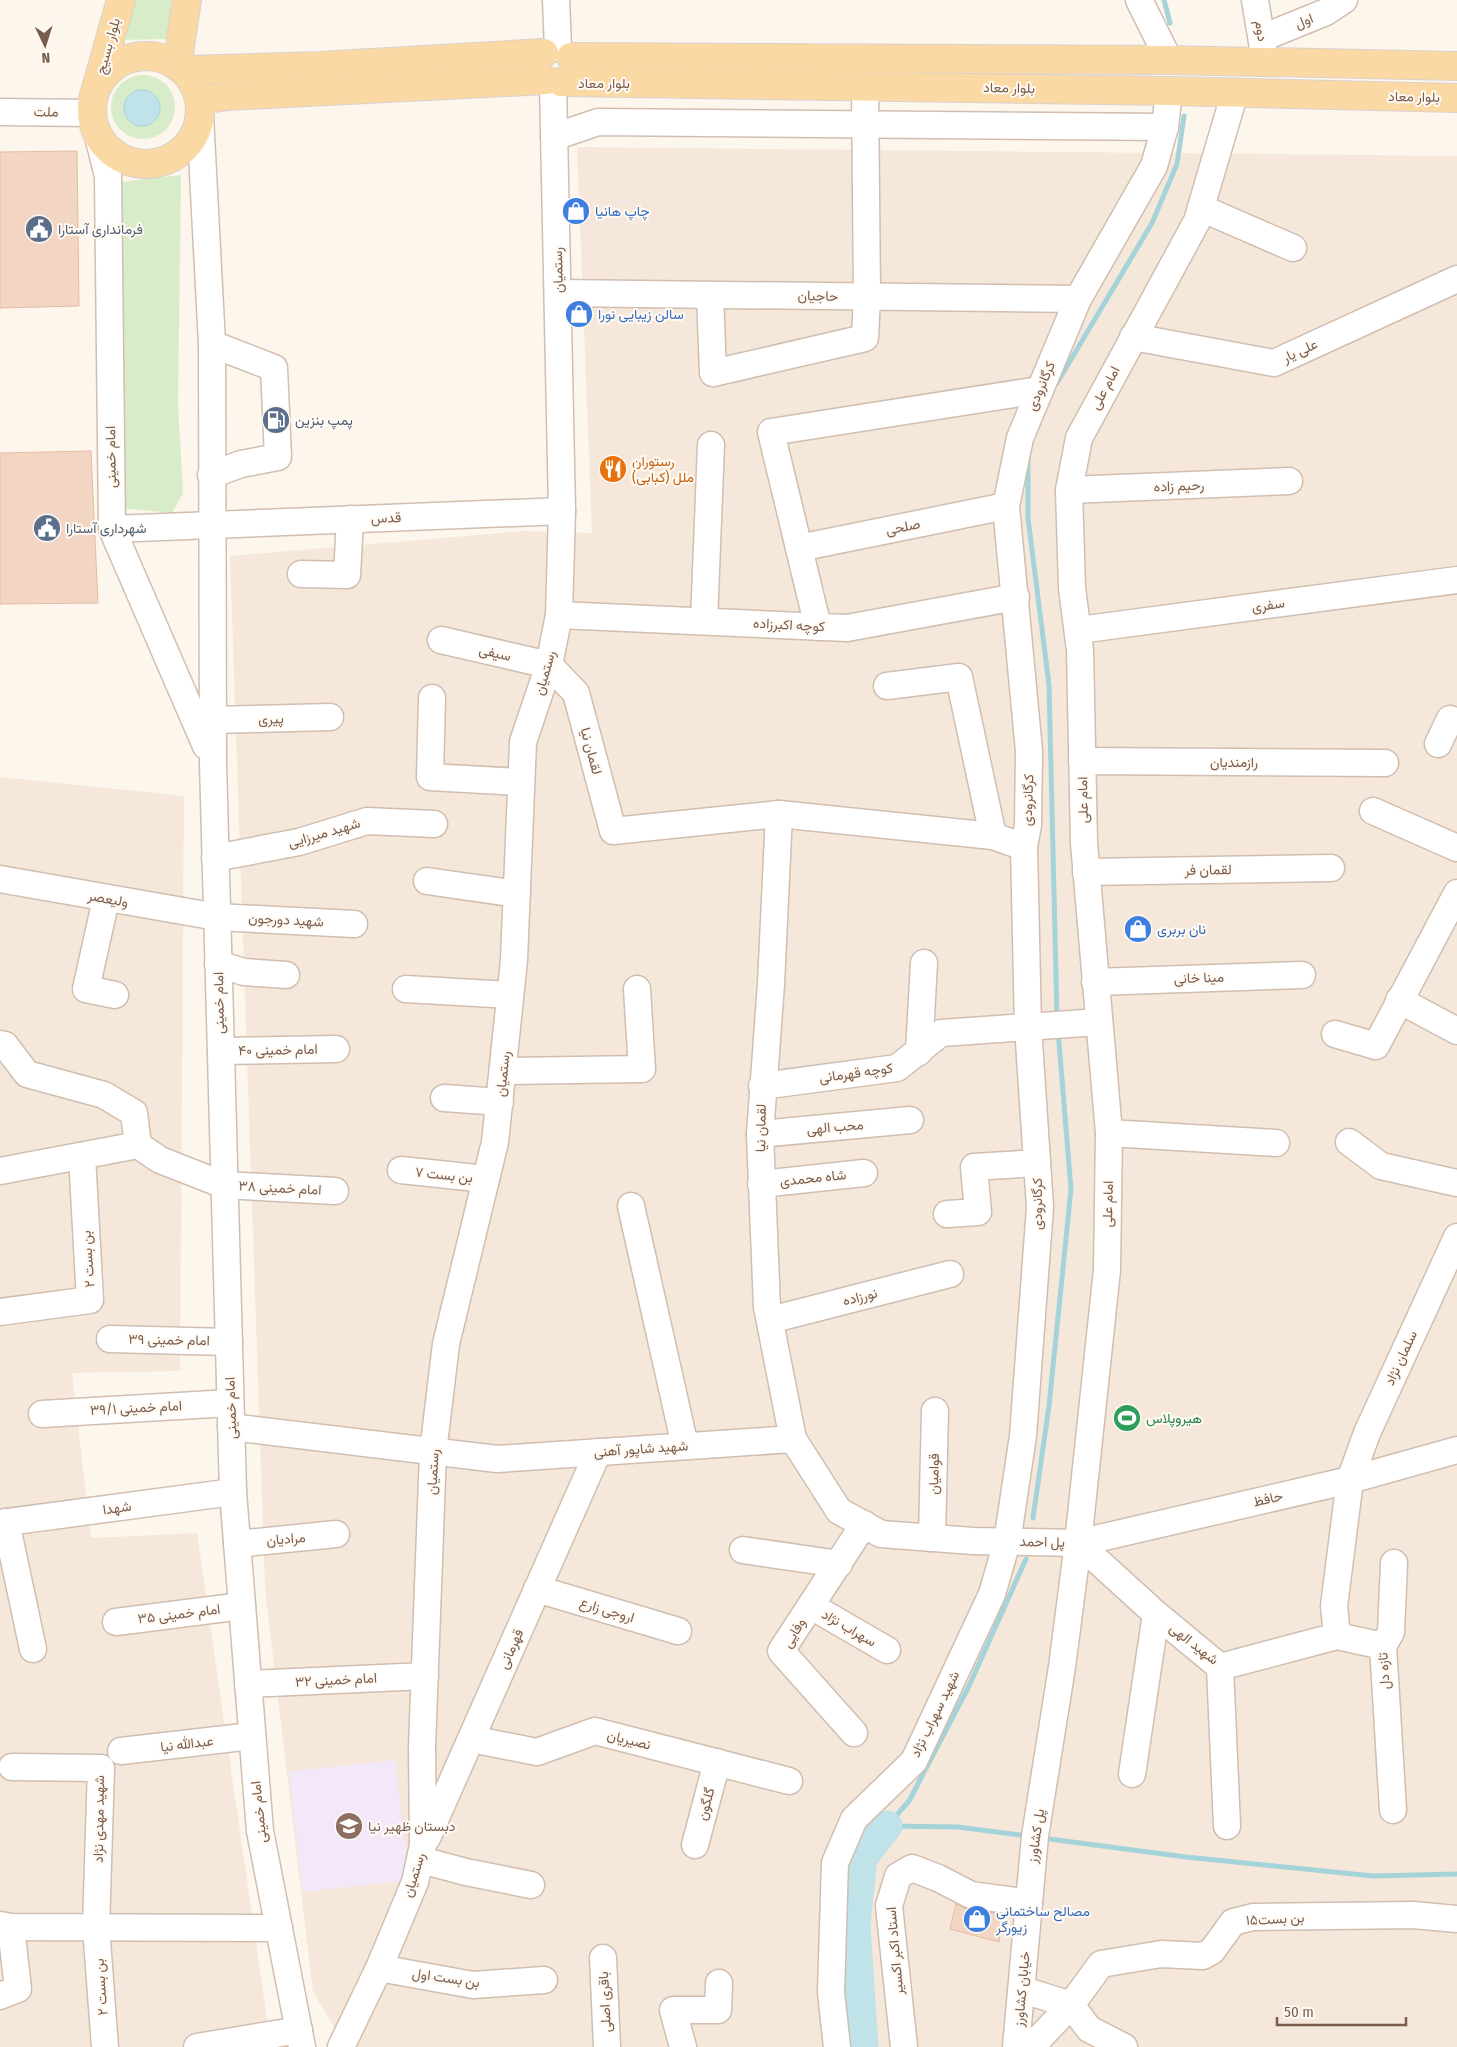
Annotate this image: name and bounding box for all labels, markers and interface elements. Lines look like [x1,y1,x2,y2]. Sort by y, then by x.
street label: اول [1292,10,1316,33]
street label: بلوار بسیج [92,16,126,77]
street label: دوم [1251,19,1271,43]
north arrow [20,20,70,70]
text: N [41,49,51,66]
street label: بلوار معاد [578,75,630,92]
street label: بلوار معاد [983,79,1035,97]
street label: بلوار معاد [1388,88,1440,106]
street label: ملت [33,103,59,121]
shop icon: چاپ هانیا [561,196,591,226]
place label: چاپ هانیا [595,203,650,221]
public building icon: فرمانداری آستارا [24,214,54,244]
place label: فرمانداری آستارا [58,221,143,238]
street label: رستمیان [549,247,567,293]
street label: حاجیان [798,287,838,305]
shop icon: سالن زیبایی نورا [564,299,594,329]
place label: سالن زیبایی نورا [598,306,684,323]
street label: علی یار [1279,335,1320,367]
street label: کرگانرودی [1023,359,1059,413]
street label: امام علی [1087,363,1123,413]
fuel station icon: پمپ بنزین [261,405,291,435]
place label: پمپ بنزین [295,412,353,430]
street label: امام خمینی [102,426,120,488]
place label: رستوران ملل (کبابی) [632,453,694,486]
restaurant icon: رستوران ملل (کبابی) [598,454,628,484]
street label: رحیم زاده [1153,477,1205,495]
street label: قدس [371,509,401,527]
public building icon: شهرداری آستارا [32,513,62,543]
street label: صلحی [884,515,922,539]
place label: شهرداری آستارا [66,520,147,537]
street label: سفری [1250,594,1286,616]
street label: کوچه اکبرزاده [752,615,825,636]
street label: سیفی [477,641,513,665]
street label: رستمیان [530,648,560,697]
street label: پیری [258,710,284,729]
street label: لقمان نیا [577,726,605,776]
street label: رازمندیان [1210,754,1258,771]
street label: کرگانرودی [1019,774,1037,826]
street label: امام علی [1074,776,1092,824]
street label: شهید میرزایی [286,815,362,851]
street label: لقمان فر [1183,861,1232,879]
street label: ولیعصر [85,887,130,911]
street label: شهید دورجون [248,910,324,930]
shop icon: نان بربری [1123,914,1153,944]
place label: نان بربری [1157,921,1206,938]
street label: مینا خانی [1174,969,1224,987]
street label: امام خمینی [210,972,228,1034]
street label: امام خمینی ۴۰ [238,1041,318,1059]
street label: رستمیان [492,1050,514,1098]
street label: کوچه قهرمانی [818,1059,894,1088]
street label: لقمان نیا [752,1104,770,1152]
street label: محب الهی [806,1116,864,1138]
street label: بن بست ۷ [414,1164,474,1186]
street label: شاه محمدی [779,1166,847,1190]
street label: امام خمینی ۳۸ [238,1177,322,1199]
street label: کرگانرودی [1029,1178,1046,1230]
street label: امام علی [1099,1180,1117,1228]
street label: بن بست ۲ [78,1230,98,1288]
street label: نورزاده [841,1285,879,1309]
street label: سلمان نژاد [1381,1328,1421,1388]
street label: امام خمینی ۳۹ [128,1331,210,1349]
street label: امام خمینی [221,1377,241,1439]
street label: امام خمینی ۳۹/۱ [90,1397,182,1419]
sports icon: هیروپلاس [1112,1403,1142,1433]
place label: هیروپلاس [1146,1410,1202,1428]
street label: شهید شاپور آهنی [593,1437,689,1462]
street label: رستمیان [423,1448,443,1495]
street label: قوامیان [925,1453,943,1495]
street label: حافظ [1251,1487,1285,1511]
street label: شهدا [102,1498,132,1518]
street label: مرادیان [266,1529,306,1549]
street label: پل احمد [1019,1533,1065,1552]
street label: اروجی زارع [577,1594,636,1628]
street label: امام خمینی ۳۵ [137,1601,221,1627]
street label: سهراب نژاد [819,1606,879,1650]
street label: وفایی [779,1615,809,1651]
street label: شهید الهی [1166,1620,1222,1668]
street label: قهرمانی [495,1626,527,1672]
street label: تازه دل [1374,1651,1395,1690]
street label: شهید سهراب نژاد [907,1668,963,1760]
street label: امام خمینی ۳۲ [295,1669,377,1691]
street label: نصیریان [605,1726,653,1754]
street label: عبدالله نیا [160,1732,214,1756]
street label: شهید مهدی نژاد [90,1775,108,1863]
street label: امام خمینی [247,1780,271,1844]
street label: گلگون [693,1786,719,1822]
street label: پل کشاورز [1024,1808,1049,1865]
school or university icon: دبستان ظهیر نیا [334,1811,364,1841]
place label: دبستان ظهیر نیا [368,1818,456,1835]
street label: رستمیان [399,1850,429,1899]
place label: مصالح ساختمانی زیورگر [995,1903,1090,1936]
shop icon: مصالح ساختمانی زیورگر [962,1904,992,1934]
street label: استاد اکبر اکسیر [883,1906,907,1997]
street label: بن بست۱۵ [1245,1909,1305,1929]
street label: خیابان کشاورز [1010,1950,1034,2029]
street label: بن بست ۲ [91,1958,111,2016]
street label: بن بست اول [411,1965,481,1992]
street label: باقری اصلی [595,1971,615,2033]
scale bar [1277,1994,1406,2026]
text: 50 m [1284,2003,1314,2021]

